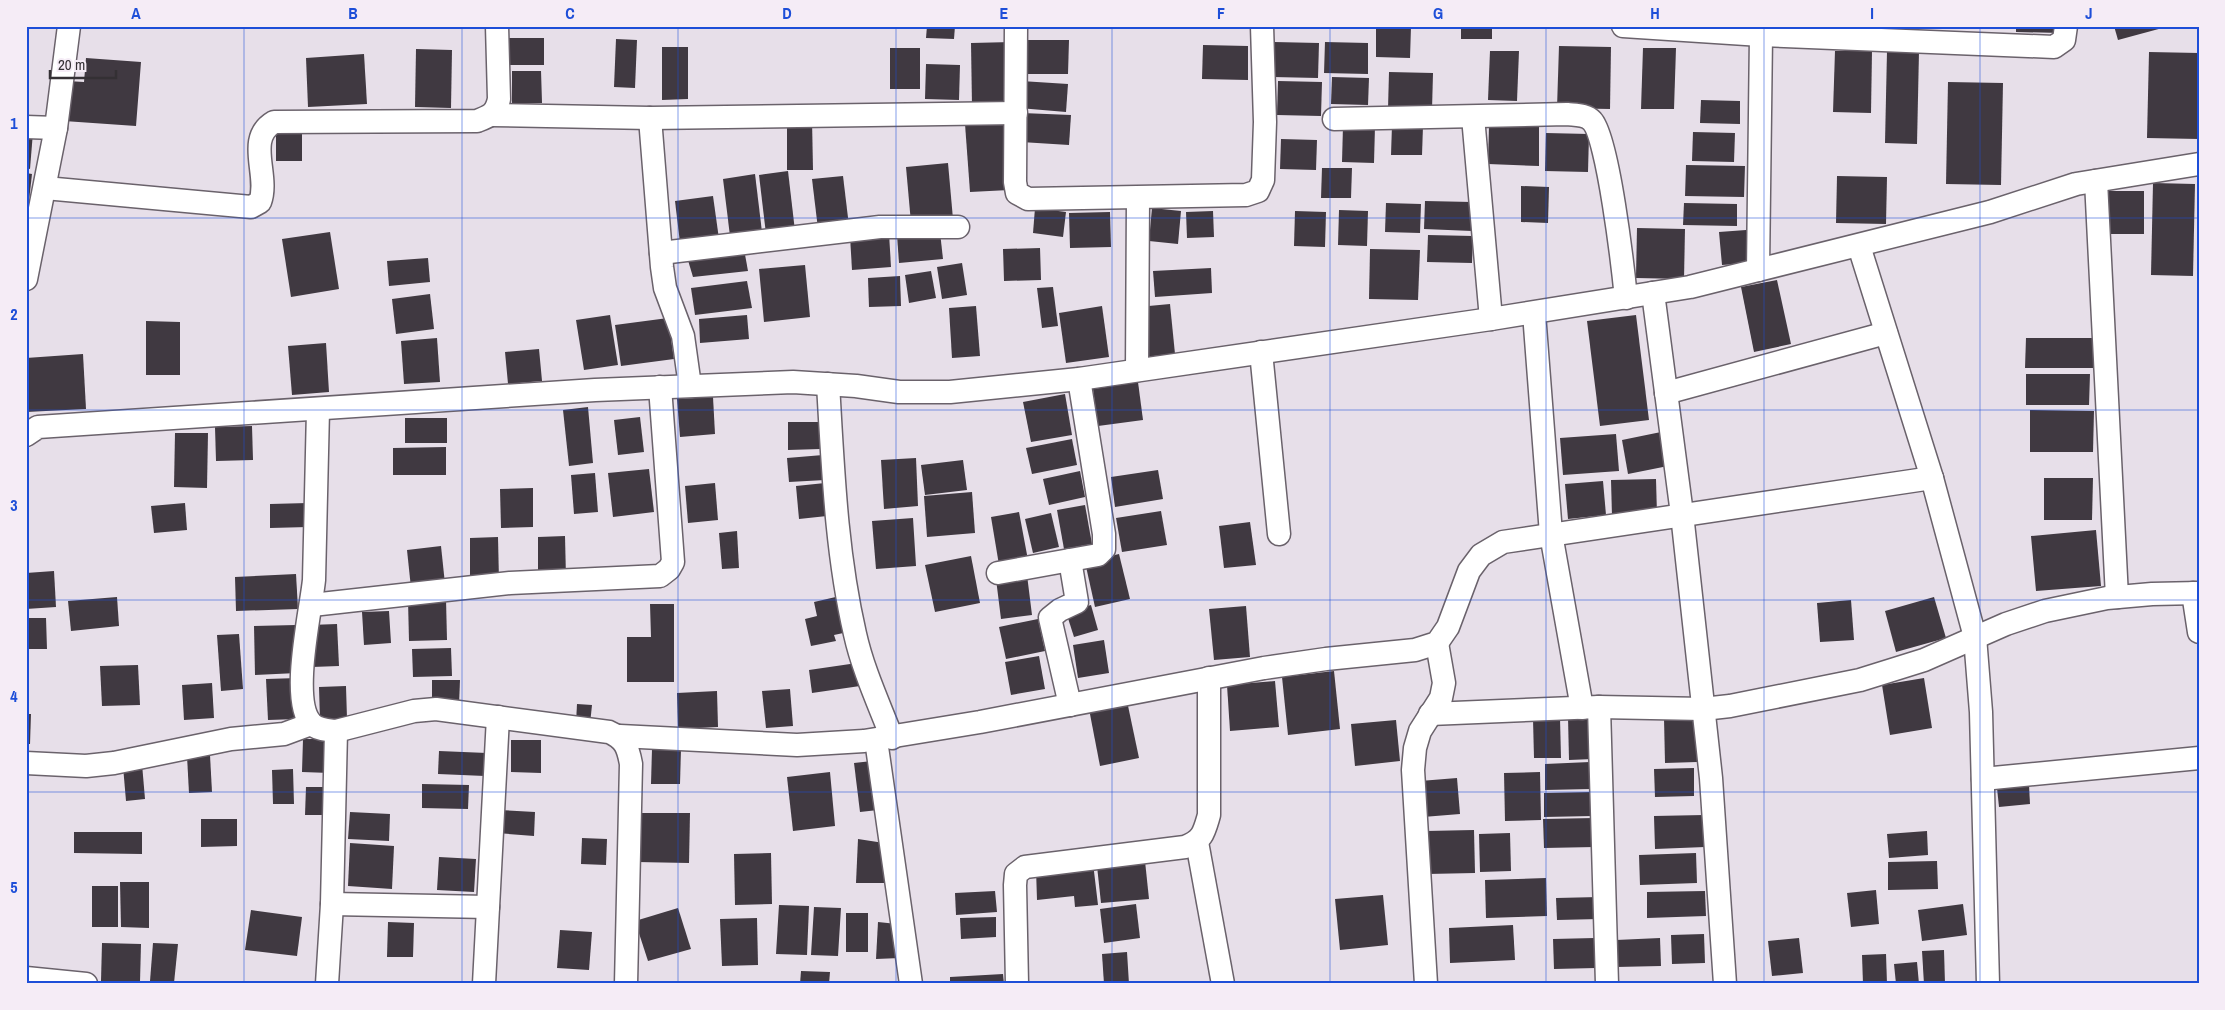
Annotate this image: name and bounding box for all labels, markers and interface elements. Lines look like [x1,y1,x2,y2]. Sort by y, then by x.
text: A [131,2,141,24]
text: B [348,2,358,24]
text: C [565,2,575,24]
text: D [782,2,792,24]
text: E [1000,2,1009,24]
text: F [1217,2,1225,24]
text: G [1433,2,1443,24]
text: H [1650,2,1660,24]
text: I [1870,2,1874,24]
text: J [2085,2,2093,24]
scale bar [50,48,116,80]
text: 20 m [58,54,85,75]
text: 1 [10,112,18,134]
text: 2 [10,303,18,325]
text: 3 [10,494,18,516]
text: 4 [10,685,18,707]
text: 5 [10,876,18,898]

